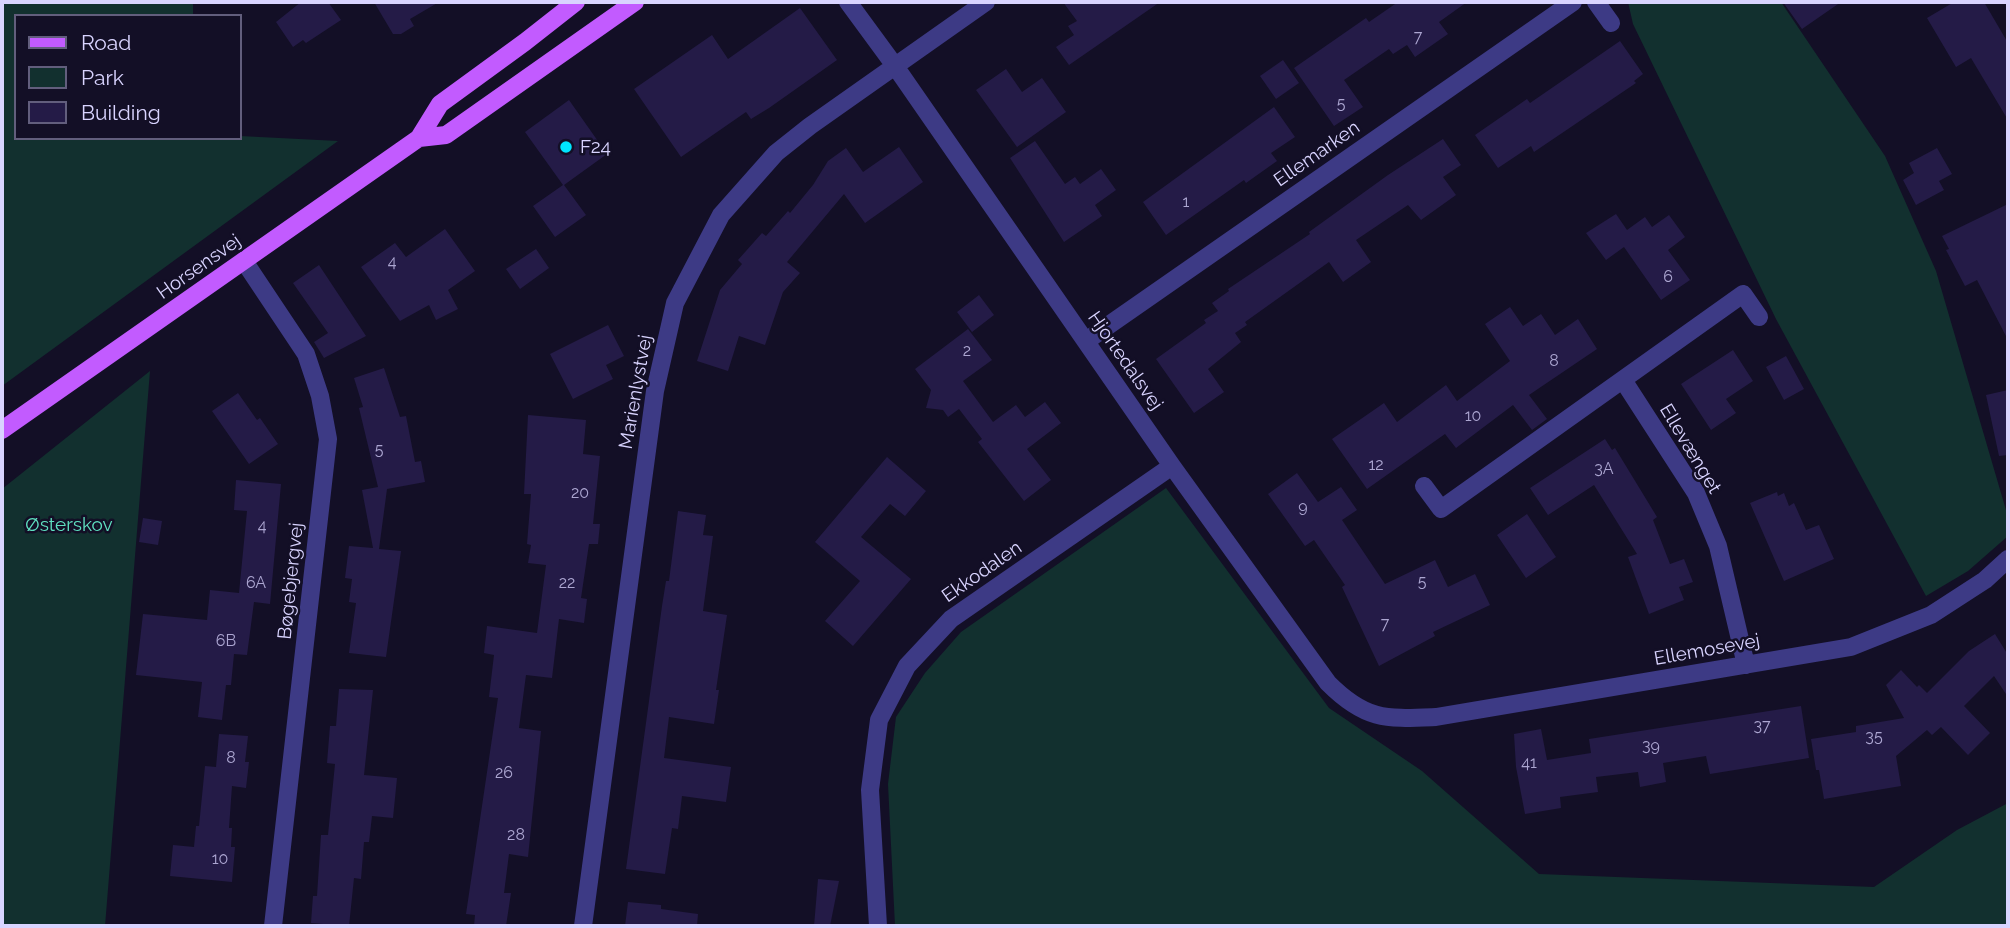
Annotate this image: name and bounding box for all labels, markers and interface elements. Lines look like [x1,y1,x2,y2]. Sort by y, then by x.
legend [14,14,242,140]
house number: 7 [1414,27,1422,47]
text: Road [81,30,131,55]
text: Park [81,65,124,90]
house number: 5 [1337,94,1345,114]
text: Building [81,100,161,125]
street label: Ellemarken [1270,116,1364,192]
place label: F24 [580,136,611,158]
marker: F24 [558,139,574,155]
house number: 1 [1183,192,1189,212]
street label: Horsensvej [153,230,245,304]
house number: 4 [388,252,396,272]
house number: 6 [1663,267,1673,287]
street label: Hjortedalsvej [1083,307,1167,415]
street label: Marienlystvej [615,333,657,451]
house number: 2 [963,341,971,361]
house number: 8 [1549,351,1559,371]
street label: Ellevænget [1654,400,1726,498]
house number: 10 [1465,406,1481,426]
house number: 5 [375,440,383,460]
house number: 12 [1368,455,1384,475]
house number: 3A [1594,459,1614,479]
house number: 20 [571,483,589,503]
house number: 9 [1298,497,1308,517]
park label: Østerskov [25,514,113,536]
house number: 4 [258,516,266,536]
street label: Bøgebjergvej [274,521,308,641]
street label: Ekkodalen [938,536,1026,608]
house number: 5 [1418,572,1426,592]
house number: 6A [246,573,266,593]
house number: 22 [559,573,575,593]
house number: 7 [1381,614,1389,634]
street label: Ellemosevej [1652,629,1762,671]
house number: 6B [216,631,236,651]
house number: 37 [1753,716,1771,736]
house number: 35 [1865,727,1883,747]
house number: 39 [1642,736,1660,756]
house number: 8 [226,748,236,768]
house number: 41 [1521,753,1537,773]
house number: 26 [495,763,513,783]
house number: 28 [507,825,525,845]
house number: 10 [212,849,228,869]

